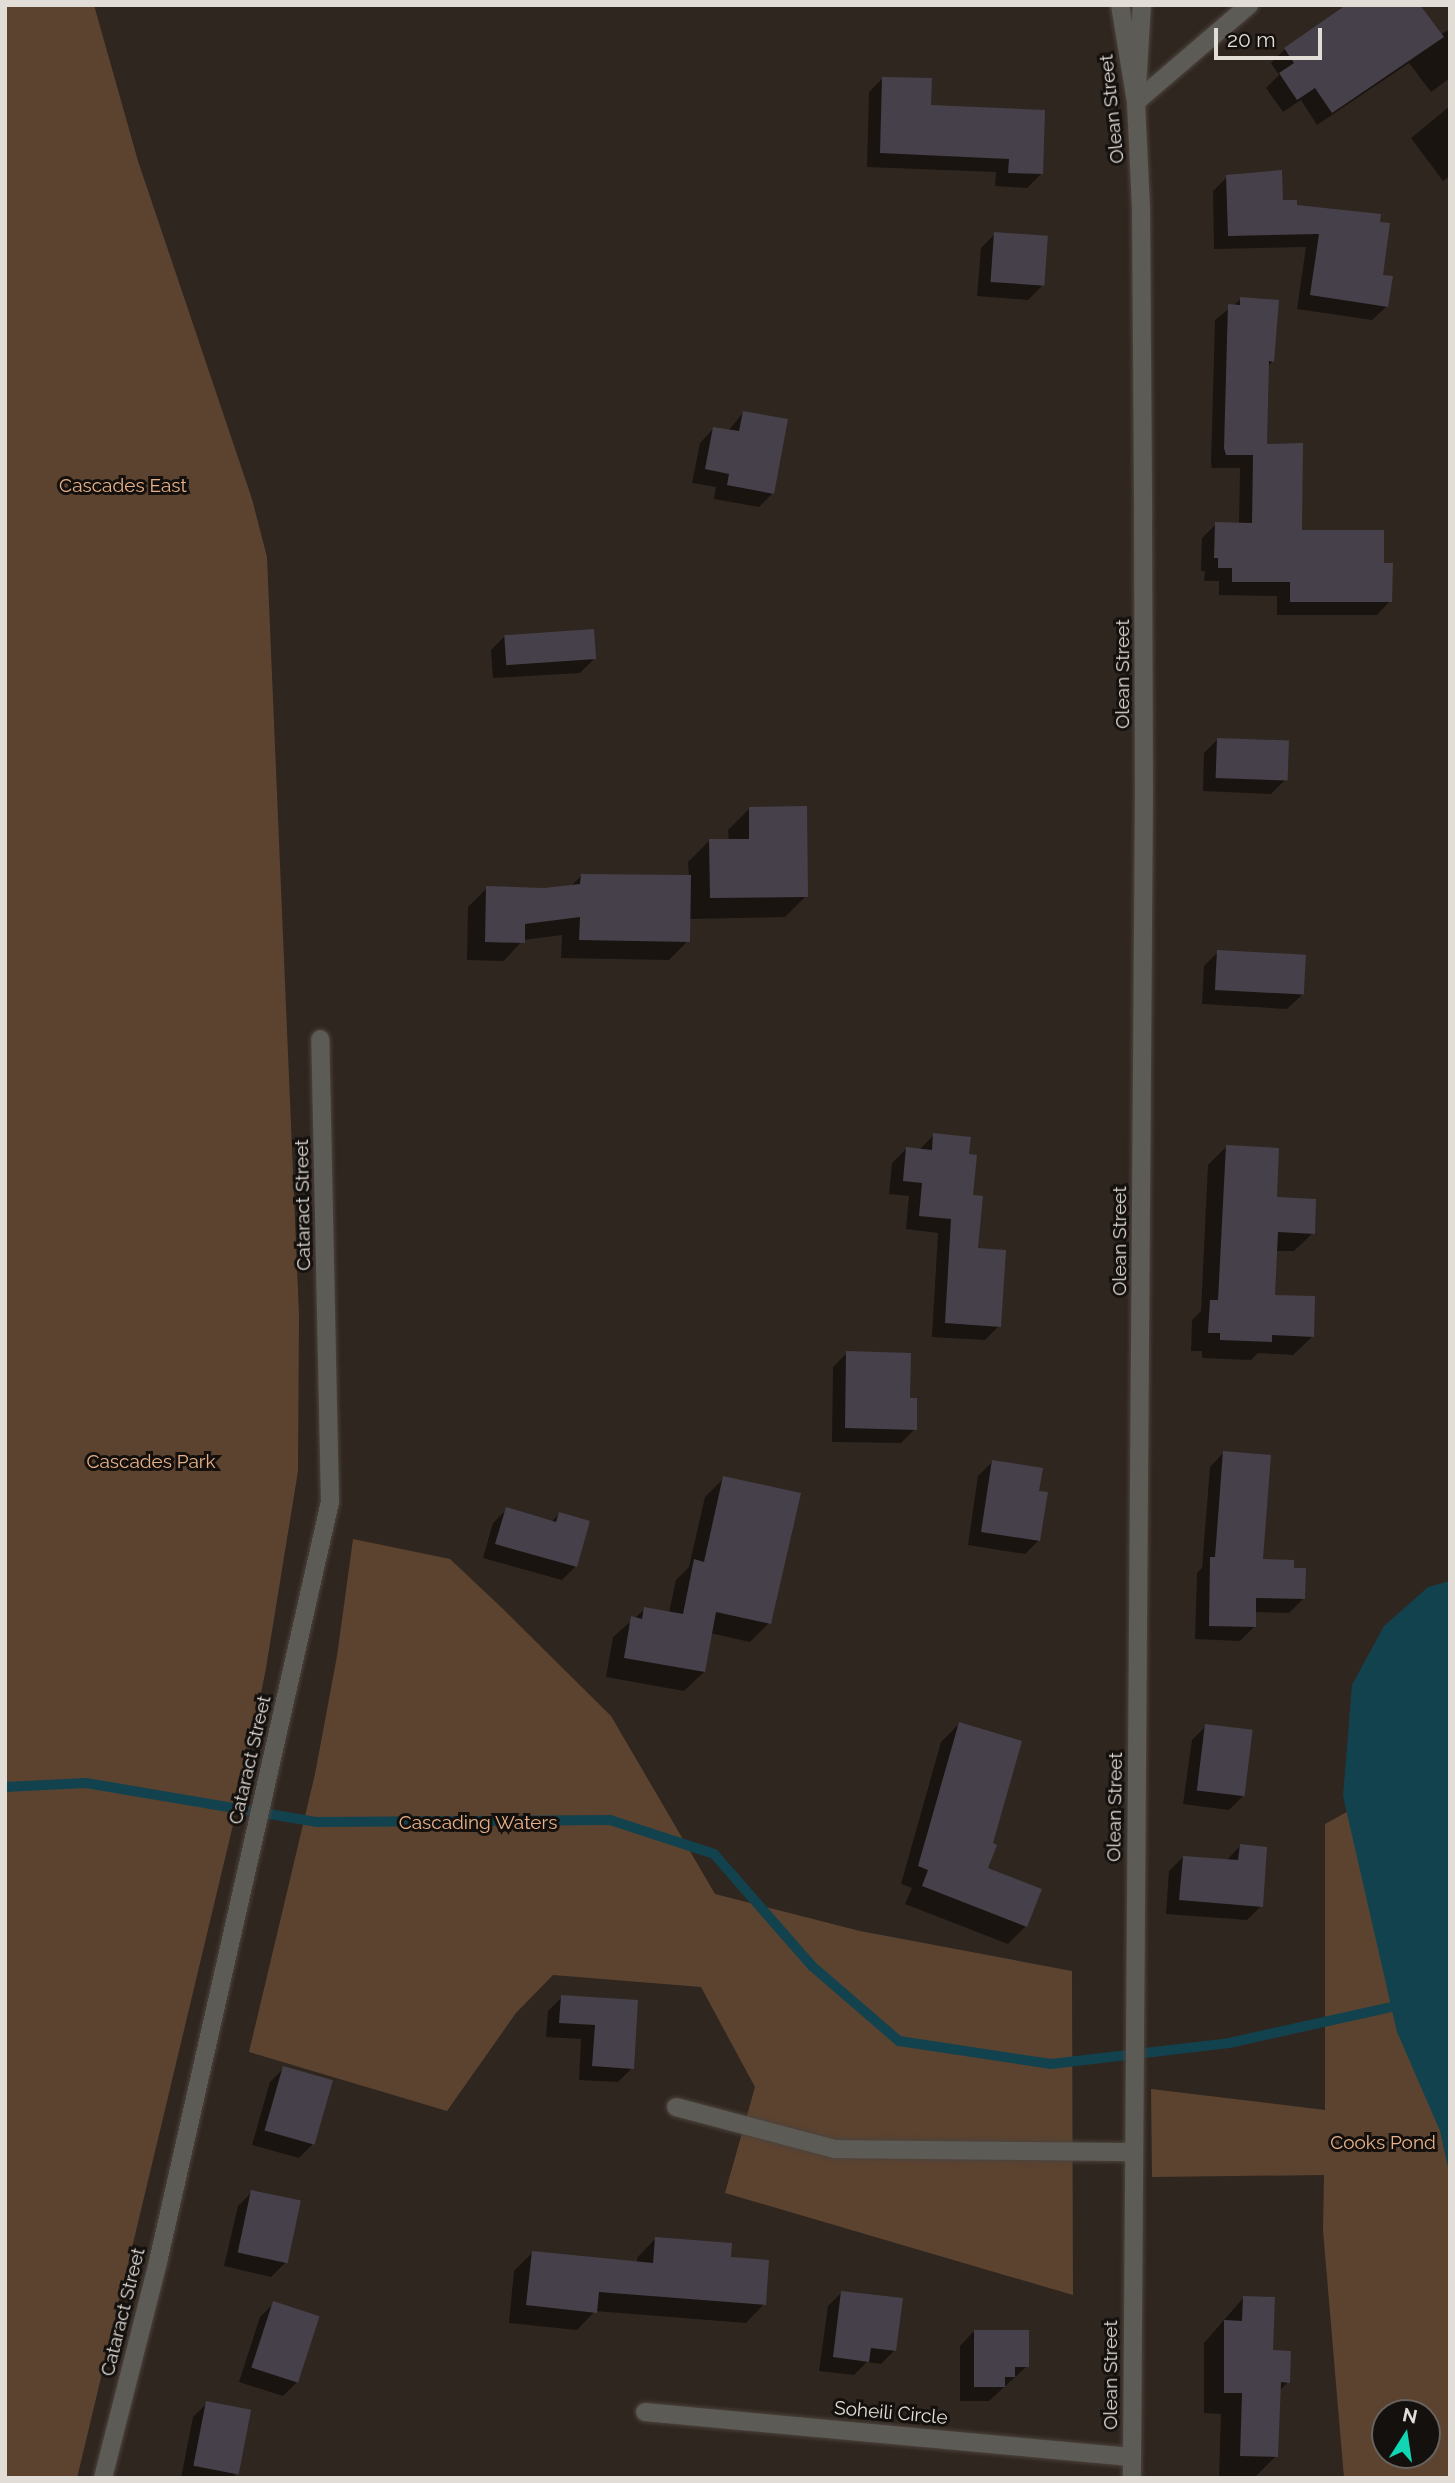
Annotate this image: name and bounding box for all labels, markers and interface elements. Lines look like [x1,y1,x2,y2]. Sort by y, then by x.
scale bar [1217,14,1326,58]
text: 20 m [1227,27,1275,52]
street label: Olean Street [1095,53,1129,165]
park label: Cascades East [59,475,187,497]
street label: Olean Street [1112,619,1134,729]
street label: Cataract Street [290,1139,316,1271]
street label: Olean Street [1109,1186,1131,1296]
park label: Cascades Park [86,1451,216,1473]
street label: Cataract Street [224,1693,276,1827]
street label: Olean Street [1103,1752,1127,1862]
park label: Cascading Waters [398,1812,558,1834]
park label: Cooks Pond [1330,2132,1436,2154]
street label: Cataract Street [96,2246,150,2378]
street label: Olean Street [1100,2320,1122,2430]
street label: Soheili Circle [833,2397,949,2429]
north arrow [1371,2399,1441,2469]
text: N [1401,2403,1419,2428]

